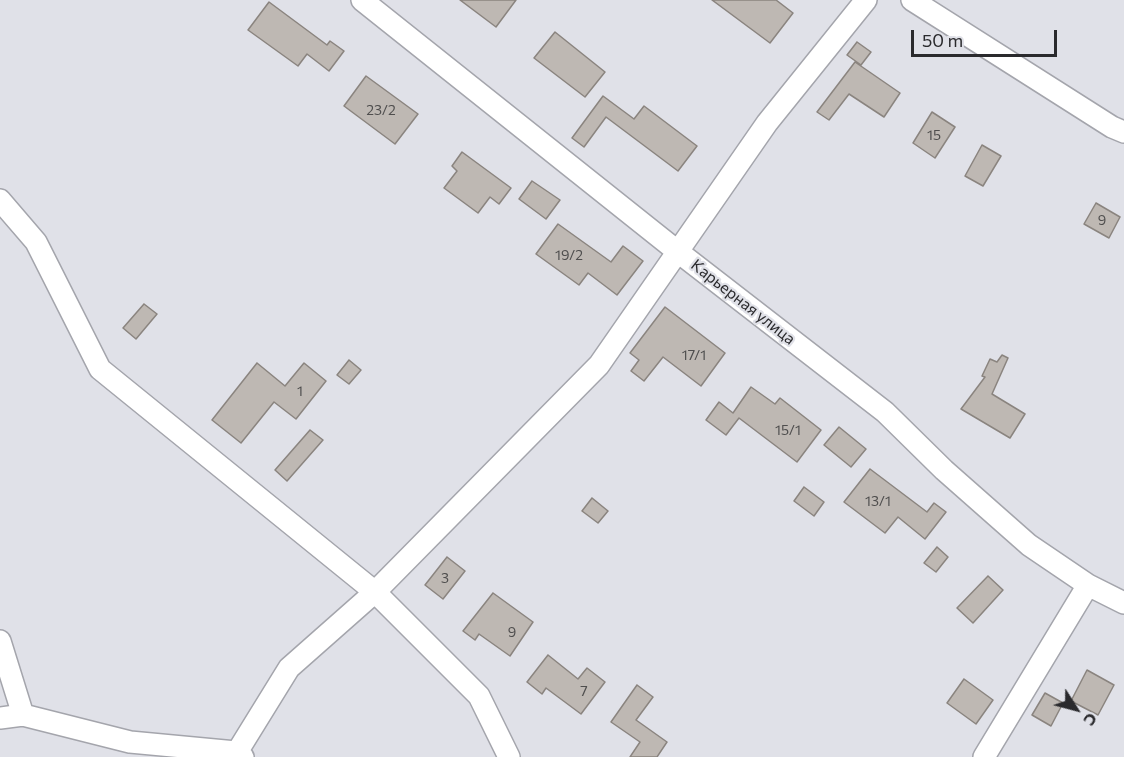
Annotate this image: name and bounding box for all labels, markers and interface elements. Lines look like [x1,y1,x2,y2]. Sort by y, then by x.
scale bar [914,18,1060,56]
text: 50 m [922,29,963,51]
house number: 23/2 [366,102,396,118]
house number: 15 [927,127,941,143]
house number: 9 [1098,212,1106,228]
house number: 19/2 [555,247,583,263]
street label: Карьерная улица [687,255,799,349]
house number: 17/1 [682,347,706,363]
house number: 1 [297,383,303,399]
house number: 15/1 [775,422,801,438]
house number: 13/1 [865,493,891,509]
house number: 3 [441,570,449,586]
house number: 9 [508,624,516,640]
north arrow [1046,679,1106,739]
house number: 7 [580,683,588,699]
text: С [1080,710,1102,730]

